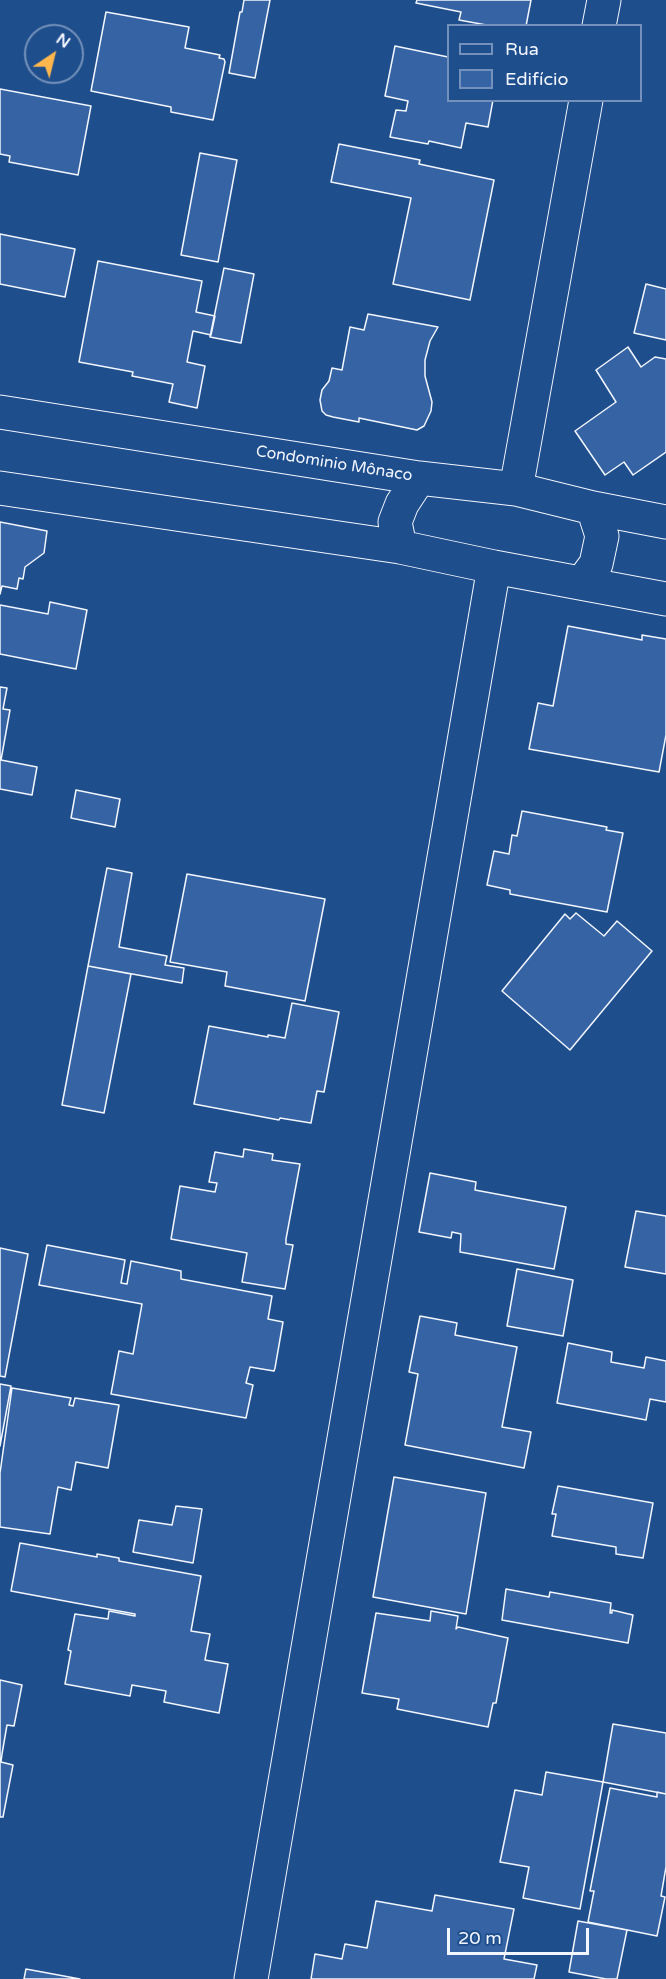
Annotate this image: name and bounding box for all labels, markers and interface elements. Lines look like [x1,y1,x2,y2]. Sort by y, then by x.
north arrow [24,24,84,84]
legend [447,24,642,102]
text: N [52,29,74,53]
text: Rua [505,38,539,60]
text: Edifício [505,68,568,90]
street label: Condominio Mônaco [254,442,414,486]
scale bar [450,1916,592,1954]
text: 20 m [458,1927,502,1949]

